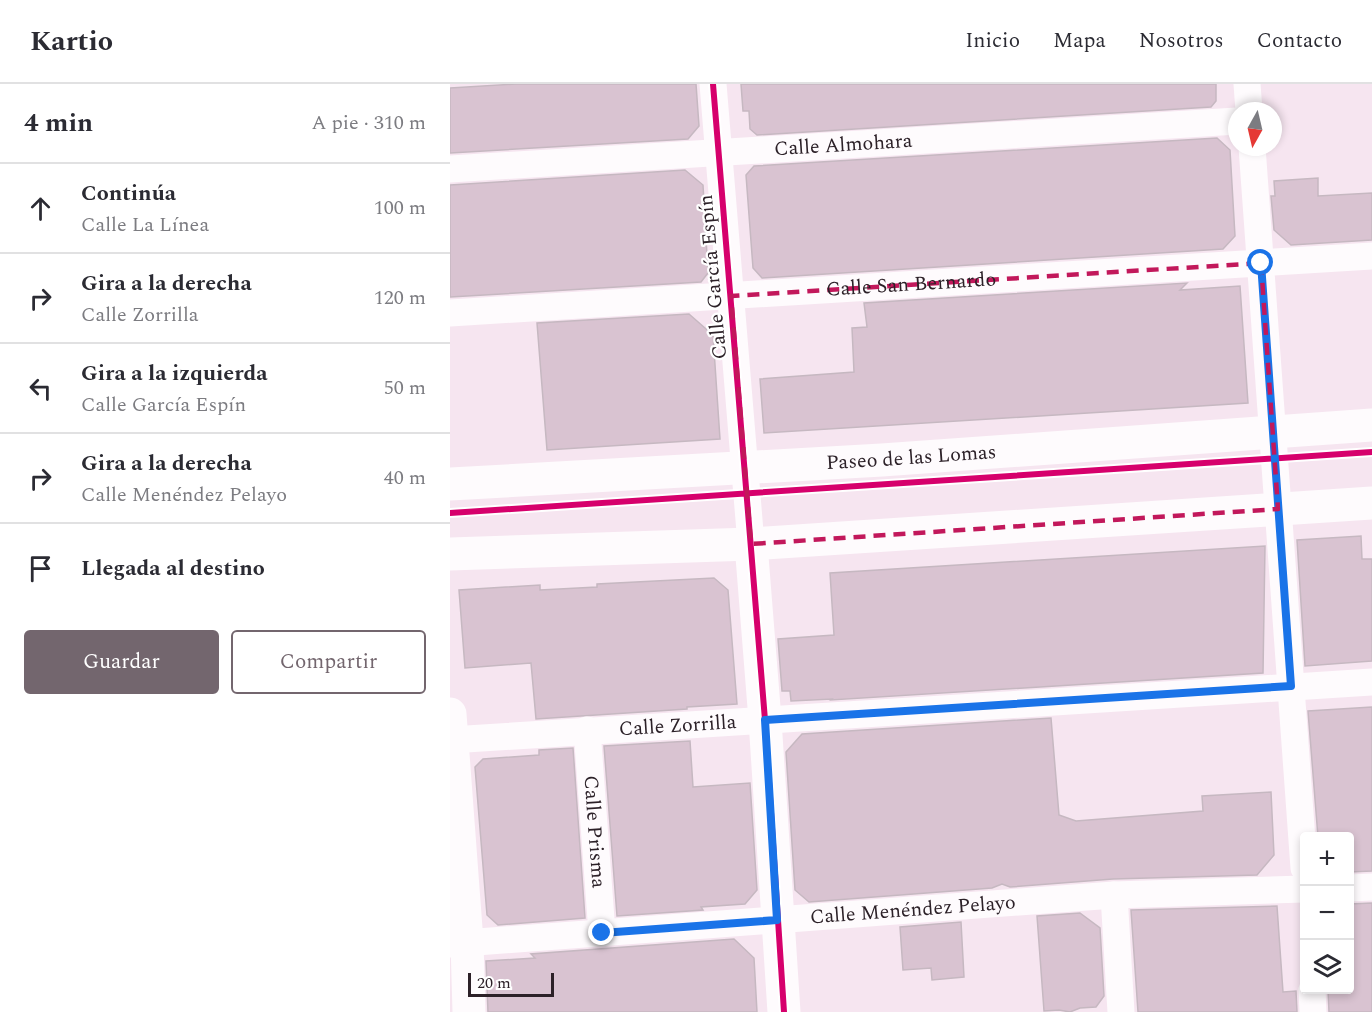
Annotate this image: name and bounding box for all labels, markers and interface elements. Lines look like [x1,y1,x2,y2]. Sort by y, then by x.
text: Kartio [30,20,113,63]
text: Inicio [965,25,1020,57]
text: Mapa [1053,25,1106,57]
text: Nosotros [1139,25,1224,57]
text: Contacto [1257,25,1342,57]
north arrow [1228,102,1282,156]
text: 4 min [24,103,93,143]
text: A pie · 310 m [312,108,426,138]
street label: Calle Almohara [773,126,914,164]
text: Continúa [81,177,176,210]
icon: ahead [24,192,57,225]
text: 100 m [374,193,426,223]
street label: Calle García Espín [691,193,735,361]
text: Calle La Línea [81,210,209,240]
route start [1247,249,1273,275]
street label: Calle San Bernardo [825,264,997,305]
text: Gira a la derecha [81,267,252,300]
icon: right [24,282,57,315]
text: 120 m [374,283,426,313]
text: Calle Zorrilla [81,300,199,330]
text: Gira a la izquierda [81,357,268,390]
icon: left [24,372,57,405]
text: 50 m [384,373,426,403]
text: Calle García Espín [81,390,246,420]
street label: Paseo de las Lomas [825,437,997,478]
text: Gira a la derecha [81,447,252,480]
icon: right [24,462,57,495]
text: 40 m [384,463,426,493]
text: Calle Menéndez Pelayo [81,480,287,510]
icon: arrive [24,552,57,585]
text: Llegada al destino [81,552,265,585]
button: Guardar [24,630,219,694]
button: Compartir [231,630,426,694]
street label: Calle Zorrilla [618,707,737,744]
street label: Calle Prisma [575,774,614,889]
map controls [1300,832,1354,994]
button: + [1300,832,1354,886]
button: − [1300,886,1354,940]
street label: Calle Menéndez Pelayo [809,887,1017,932]
route end [588,919,614,945]
button: layers [1300,940,1354,994]
scale bar [468,970,554,998]
text: 20 m [477,971,511,995]

